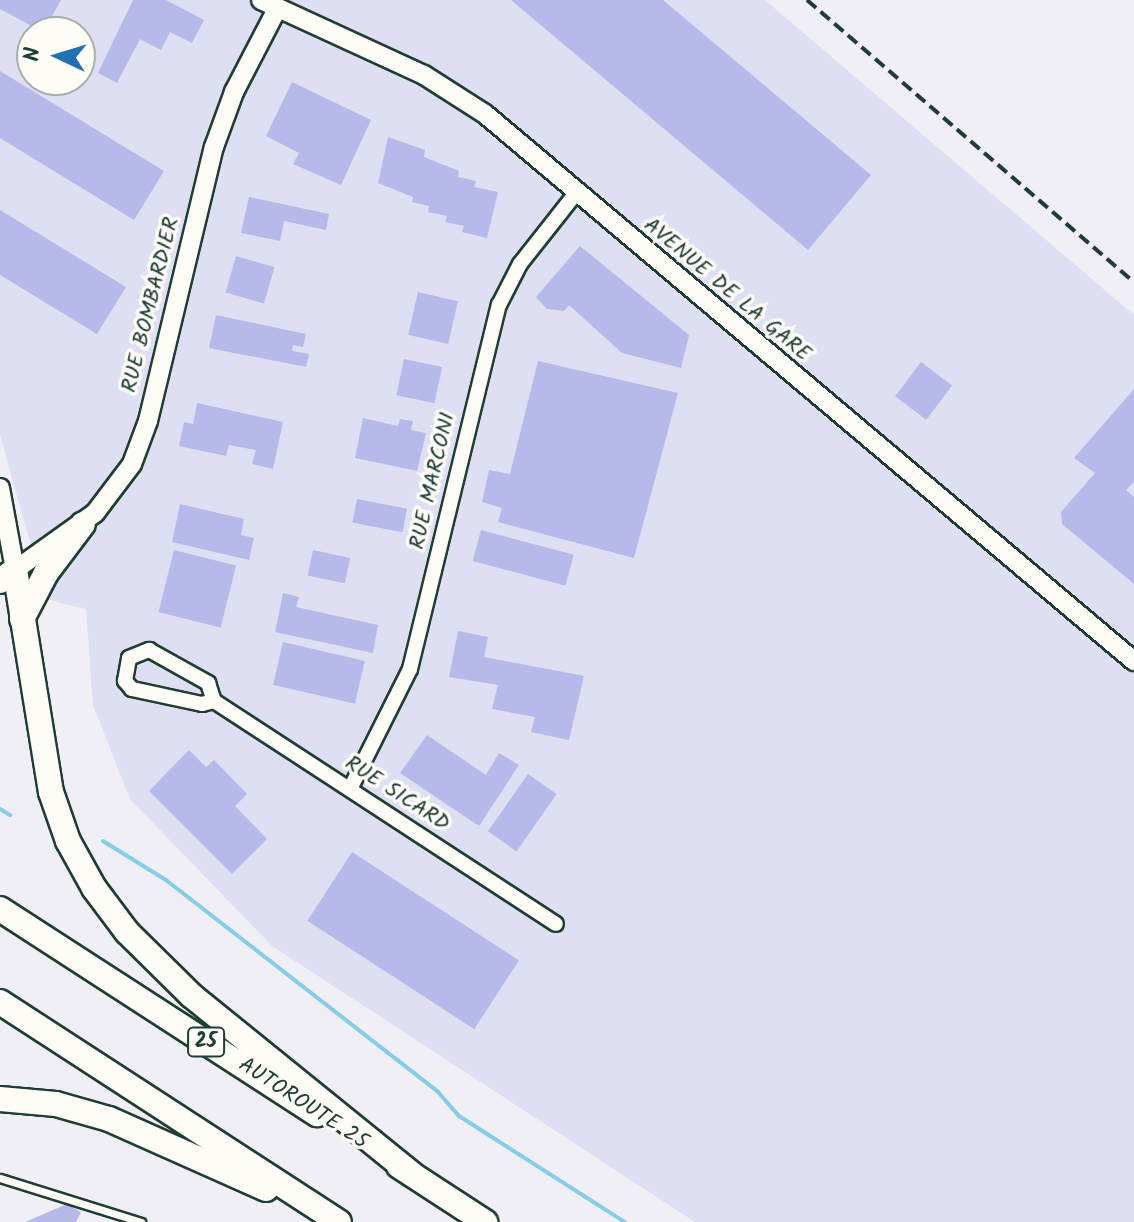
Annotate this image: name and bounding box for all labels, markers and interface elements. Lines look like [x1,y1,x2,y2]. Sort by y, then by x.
north arrow [16,16,96,96]
text: N [16,46,51,63]
street label: AVENUE DE LA GARE [638,212,816,368]
street label: RUE BOMBARDIER [116,215,186,395]
street label: RUE MARCONI [404,410,462,552]
street label: RUE SICARD [340,750,454,838]
road number: 25 [186,1026,226,1058]
street label: AUTOROUTE 25 [233,1052,373,1156]

